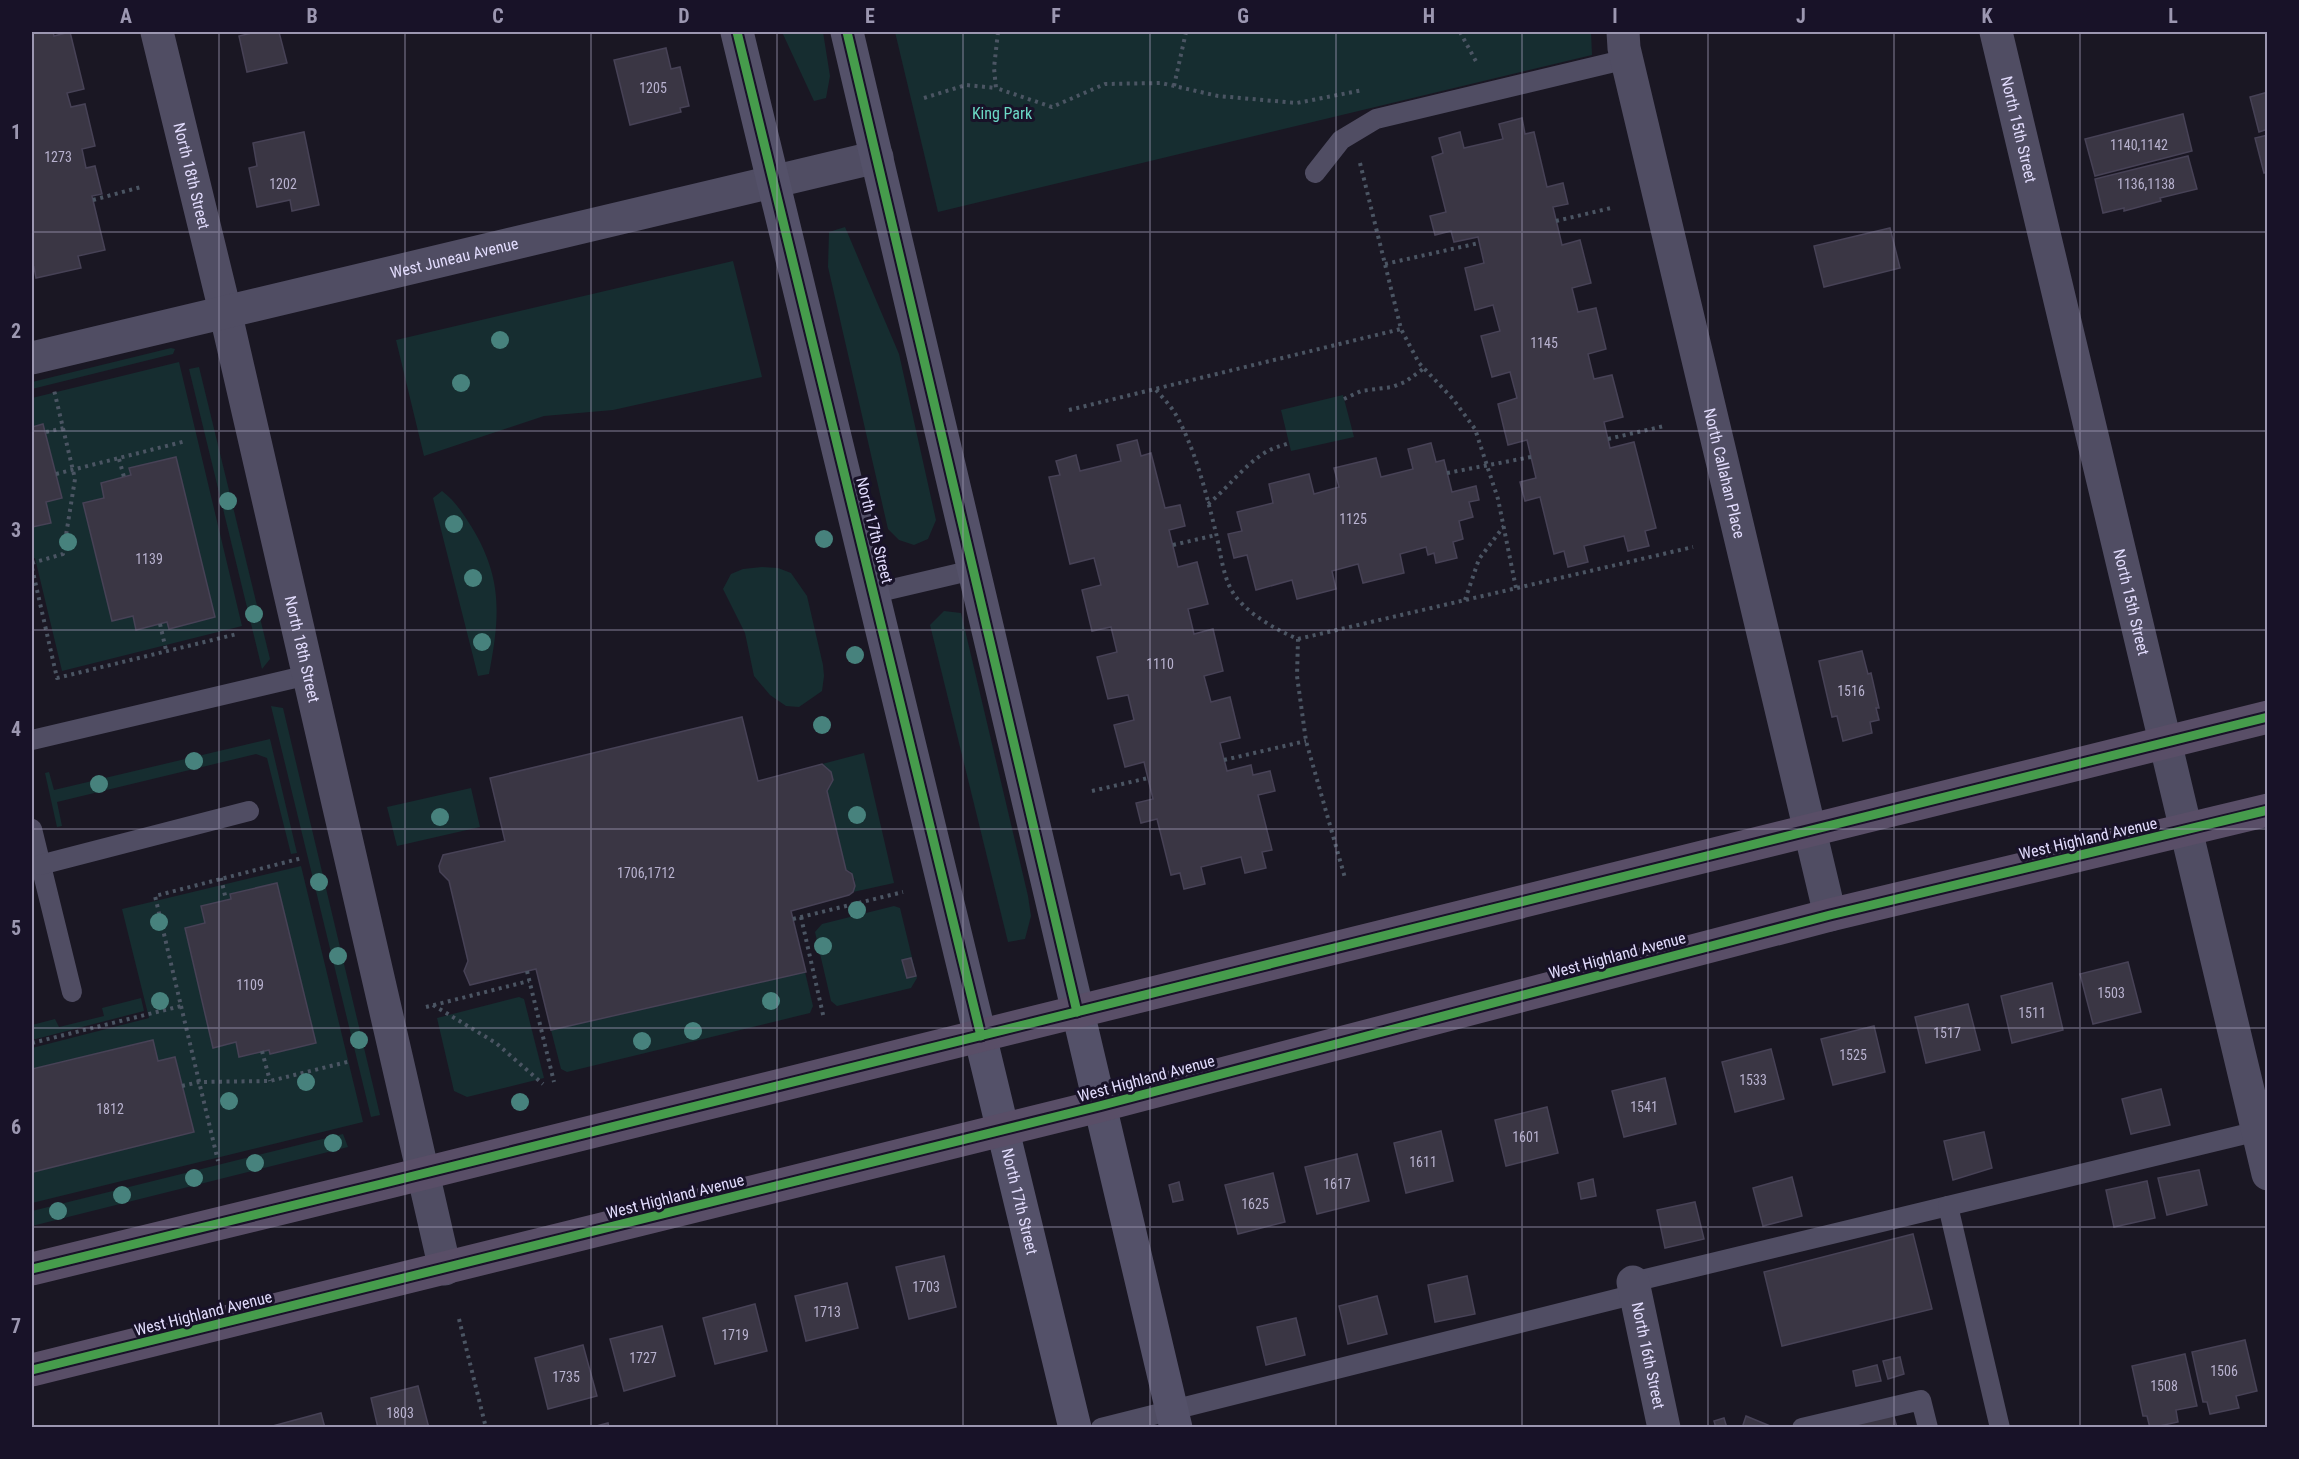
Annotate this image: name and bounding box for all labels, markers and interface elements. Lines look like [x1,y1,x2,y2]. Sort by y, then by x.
text: A [120,4,132,28]
text: B [306,4,318,28]
text: C [492,4,504,28]
text: D [678,4,690,28]
text: E [865,4,875,28]
text: F [1051,4,1061,28]
text: G [1237,4,1249,28]
text: H [1423,4,1435,28]
text: I [1612,4,1618,28]
text: J [1796,4,1806,28]
text: K [1981,4,1993,28]
text: L [2168,4,2178,28]
street label: North 15th Street [1997,74,2041,185]
house number: 1205 [639,80,667,96]
park label: King Park [972,104,1033,123]
text: 1 [11,120,21,144]
street label: North 18th Street [169,121,214,231]
house number: 1140,1142 [2110,137,2168,153]
house number: 1273 [44,149,72,165]
house number: 1202 [269,176,297,192]
house number: 1136,1138 [2117,176,2175,192]
street label: West Juneau Avenue [388,234,520,282]
text: 2 [11,319,21,343]
house number: 1145 [1530,335,1558,351]
street label: North Callahan Place [1700,406,1749,540]
street label: North 17th Street [852,475,897,585]
house number: 1125 [1339,511,1367,527]
text: 3 [11,518,21,542]
street label: North 15th Street [2109,547,2153,658]
house number: 1139 [135,551,163,567]
street label: North 18th Street [281,594,324,705]
house number: 1110 [1146,656,1174,672]
house number: 1516 [1837,683,1865,699]
text: 4 [11,717,21,741]
street label: West Highland Avenue [2017,813,2159,864]
house number: 1706,1712 [617,865,675,881]
text: 5 [11,916,21,940]
street label: West Highland Avenue [1547,928,1688,983]
house number: 1109 [236,977,264,993]
house number: 1503 [2097,985,2125,1001]
house number: 1511 [2018,1005,2046,1021]
house number: 1517 [1933,1025,1961,1041]
house number: 1525 [1839,1047,1867,1063]
street label: West Highland Avenue [1076,1051,1217,1106]
house number: 1533 [1739,1072,1767,1088]
house number: 1541 [1630,1099,1658,1115]
house number: 1812 [96,1101,124,1117]
text: 6 [11,1115,21,1139]
house number: 1601 [1512,1129,1540,1145]
street label: North 17th Street [998,1146,1042,1257]
house number: 1611 [1409,1154,1437,1170]
street label: West Highland Avenue [604,1170,746,1223]
house number: 1617 [1323,1176,1351,1192]
house number: 1625 [1241,1196,1269,1212]
house number: 1703 [912,1279,940,1295]
street label: West Highland Avenue [132,1287,274,1340]
street label: North 16th Street [1627,1300,1669,1411]
house number: 1713 [813,1304,841,1320]
text: 7 [11,1314,21,1338]
house number: 1719 [721,1327,749,1343]
house number: 1727 [629,1350,657,1366]
house number: 1506 [2210,1363,2238,1379]
house number: 1735 [552,1369,580,1385]
house number: 1508 [2150,1378,2178,1394]
house number: 1803 [386,1405,414,1421]

